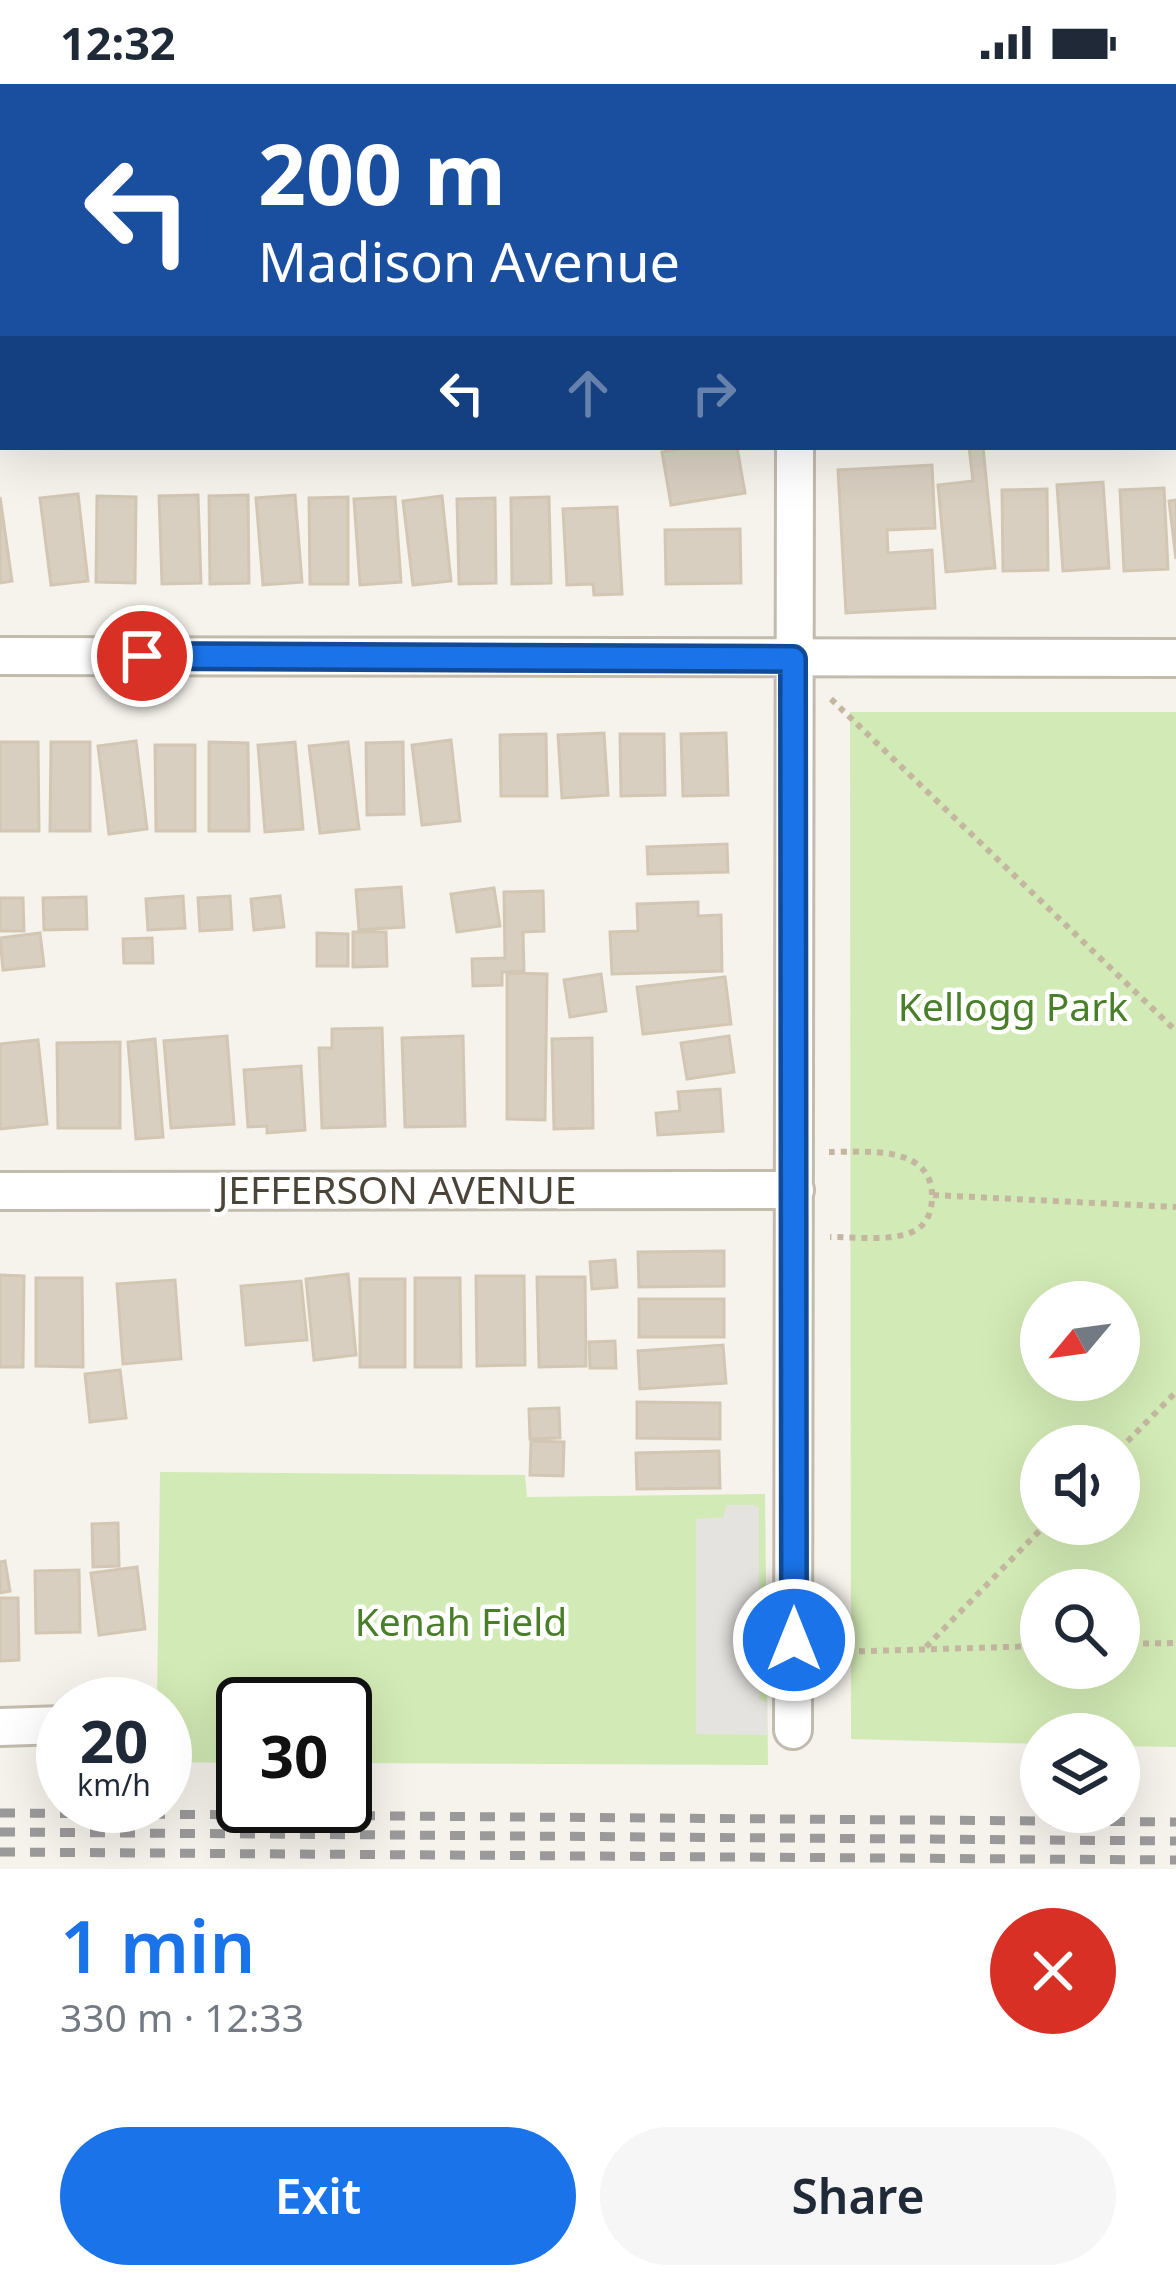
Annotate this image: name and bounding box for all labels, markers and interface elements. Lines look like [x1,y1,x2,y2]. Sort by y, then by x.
text: 12:32 [60,12,176,73]
text: 200 m [258,115,506,230]
icon: left [60,132,216,288]
text: Madison Avenue [258,224,680,298]
icon: left [429,360,495,426]
icon: ahead [555,360,621,426]
icon: right [681,360,747,426]
pin [91,605,193,707]
icon: arrive [109,623,175,689]
park label: Kellogg Park [898,979,1128,1032]
street label: JEFFERSON AVENUE [214,1162,576,1215]
north arrow [1020,1281,1140,1401]
map controls [1020,1281,1140,1833]
button: sound [1020,1425,1140,1545]
button: search [1020,1569,1140,1689]
position arrow [731,1577,857,1703]
park label: Kenah Field [355,1594,567,1647]
speed limit sign: 30 [216,1677,372,1833]
text: 20 [80,1699,148,1781]
button: layers [1020,1713,1140,1833]
text: km/h [77,1764,151,1805]
text: 1 min [60,1896,255,1994]
button: close [990,1908,1116,2034]
text: 330 m · 12:33 [60,1990,304,2043]
button: Exit [60,2127,576,2265]
button: Share [600,2127,1116,2265]

